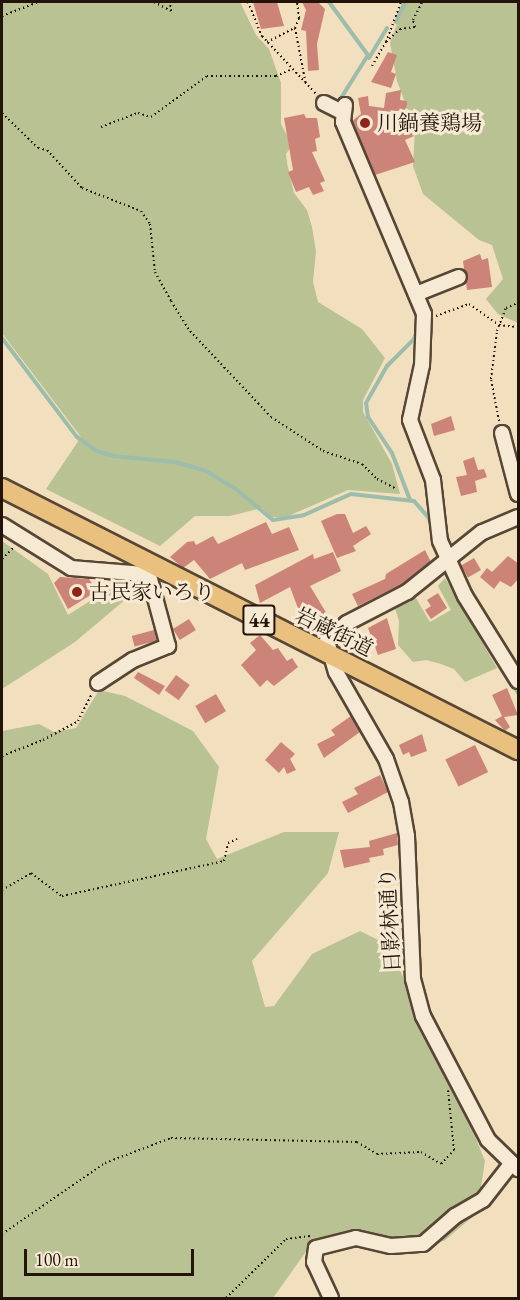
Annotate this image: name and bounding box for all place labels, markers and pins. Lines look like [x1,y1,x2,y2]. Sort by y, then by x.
place label: 川鍋養鶏場 [377,110,482,136]
marker: 川鍋養鶏場 [358,116,372,130]
place label: 古民家いろり [89,579,215,605]
marker: 古民家いろり [70,585,84,599]

